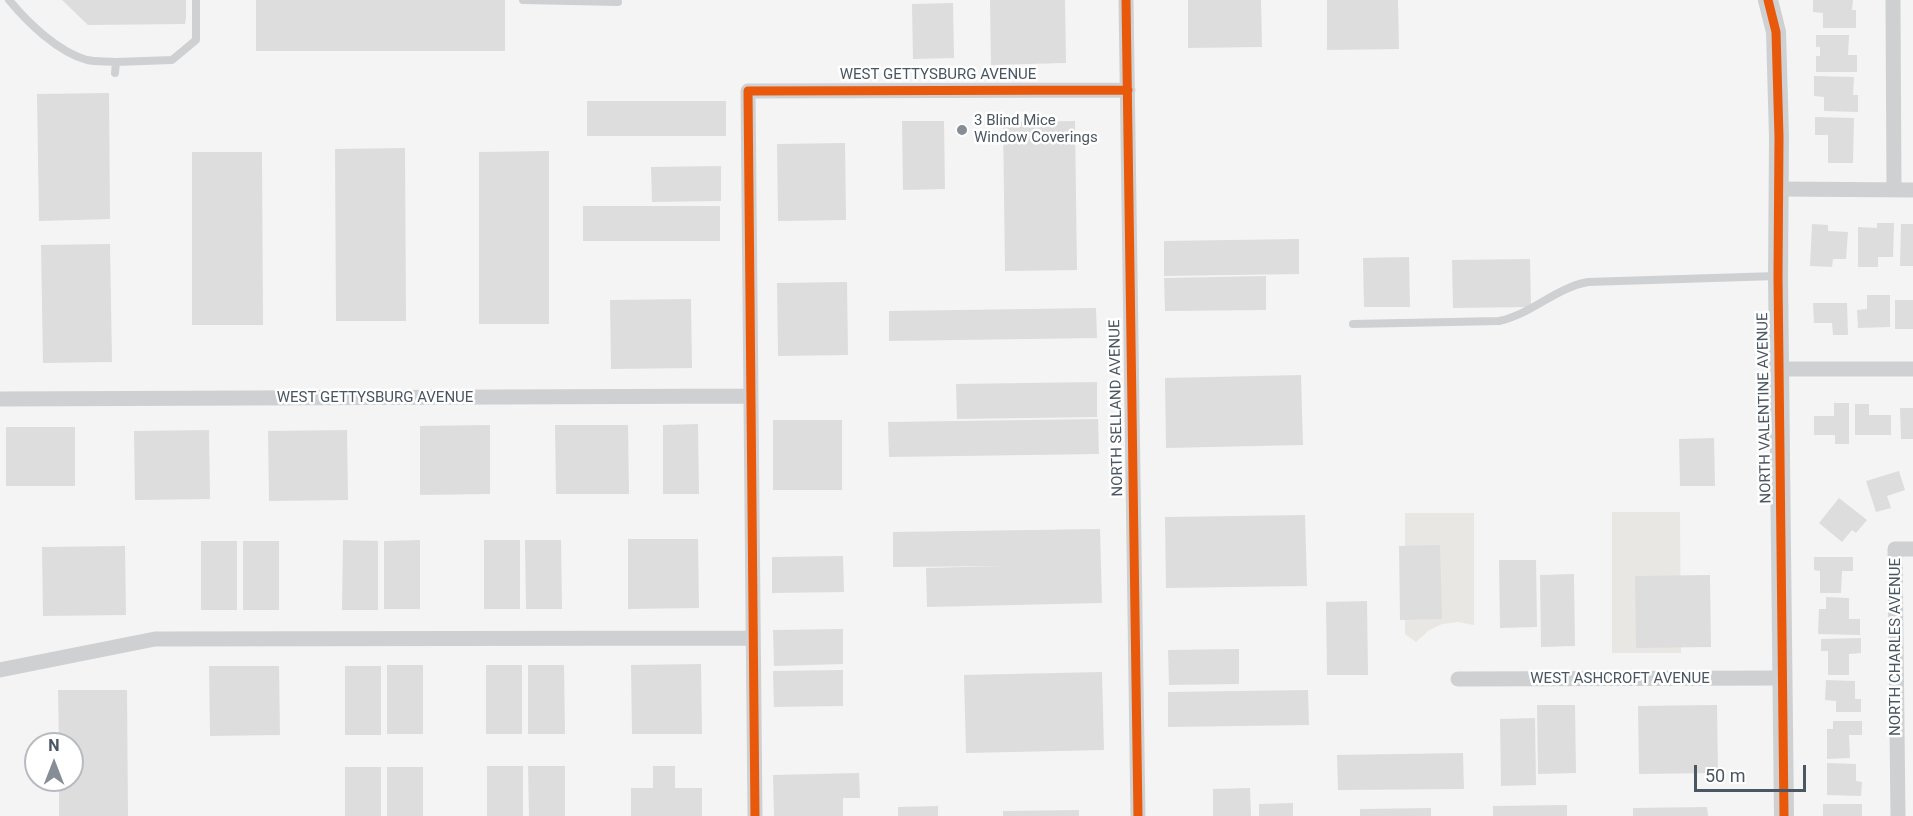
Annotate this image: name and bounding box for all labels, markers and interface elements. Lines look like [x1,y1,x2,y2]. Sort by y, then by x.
street label: WEST GETTYSBURG AVENUE [840,66,1036,84]
place label: 3 Blind Mice Window Coverings [974,112,1098,147]
marker: 3 Blind Mice Window Coverings [955,123,969,137]
street label: NORTH VALENTINE AVENUE [1754,312,1776,504]
street label: NORTH SELLAND AVENUE [1106,319,1128,497]
street label: WEST GETTYSBURG AVENUE [277,389,473,407]
street label: NORTH CHARLES AVENUE [1887,558,1905,736]
street label: WEST ASHCROFT AVENUE [1530,670,1710,688]
north arrow [24,732,84,792]
text: N [48,736,60,755]
scale bar [1697,753,1810,791]
text: 50 m [1705,765,1745,786]

